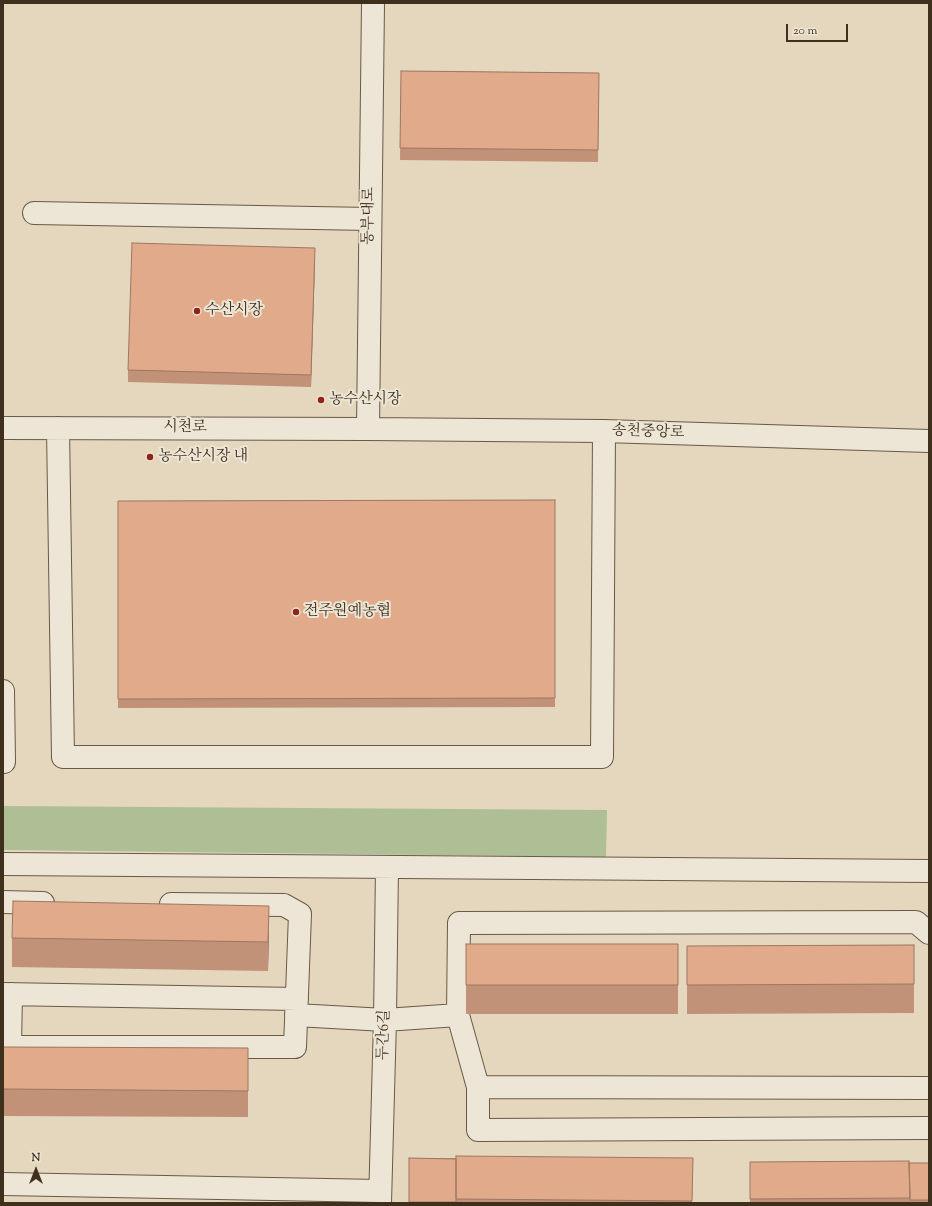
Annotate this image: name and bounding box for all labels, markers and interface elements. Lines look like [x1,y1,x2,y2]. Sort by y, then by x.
scale bar [788,16,850,42]
text: 20 m [793,22,817,40]
street label: 동부대로 [360,187,380,245]
place label: 수산시장 [205,302,263,320]
marker: 수산시장 [192,306,202,316]
place label: 농수산시장 [329,391,401,409]
marker: 농수산시장 [316,395,326,405]
street label: 시천로 [163,419,207,437]
street label: 송천중앙로 [611,423,685,443]
place label: 농수산시장 내 [158,448,248,466]
marker: 농수산시장 내 [145,452,155,462]
place label: 전주원예농협 [304,603,391,621]
marker: 전주원예농협 [291,607,301,617]
street label: 두간6길 [375,1009,395,1061]
north arrow [16,1150,56,1190]
text: N [32,1150,40,1166]

